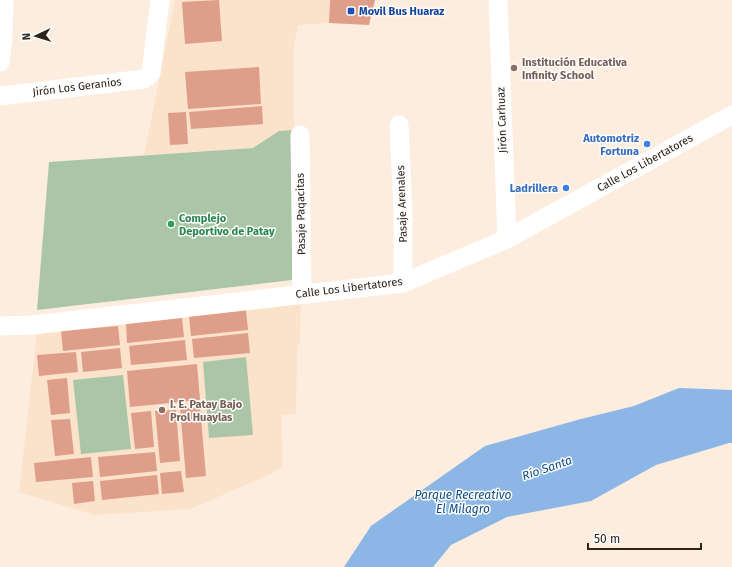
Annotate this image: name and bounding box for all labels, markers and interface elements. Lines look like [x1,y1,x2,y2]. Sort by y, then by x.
place label: Movil Bus Huaraz [359,5,444,18]
marker: Movil Bus Huaraz [346,6,356,16]
north arrow [16,16,56,56]
text: N [20,33,33,41]
place label: Institución Educativa Infinity School [522,56,627,82]
marker: Institución Educativa Infinity School [509,63,519,73]
street label: Jirón Los Geranios [32,75,122,99]
street label: Jirón Carhuaz [494,87,510,153]
street label: Calle Los Libertatores [595,131,695,195]
place label: Automotriz Fortuna [582,132,639,158]
marker: Automotriz Fortuna [642,139,652,149]
street label: Pasaje Arenales [394,165,410,243]
street label: Pasaje Paqacitas [294,173,308,255]
place label: Ladrillera [510,182,558,195]
marker: Ladrillera [561,183,571,193]
place label: Complejo Deportivo de Patay [179,212,275,238]
marker: Complejo Deportivo de Patay [166,219,176,229]
street label: Calle Los Libertatores [295,275,403,301]
place label: I. E. Patay Bajo Prol Huaylas [170,398,243,424]
marker: I. E. Patay Bajo Prol Huaylas [157,405,167,415]
water label: Río Santa [520,453,574,483]
water label: Parque Recreativo El Milagro [414,488,512,516]
scale bar [588,525,701,551]
text: 50 m [594,532,620,546]

